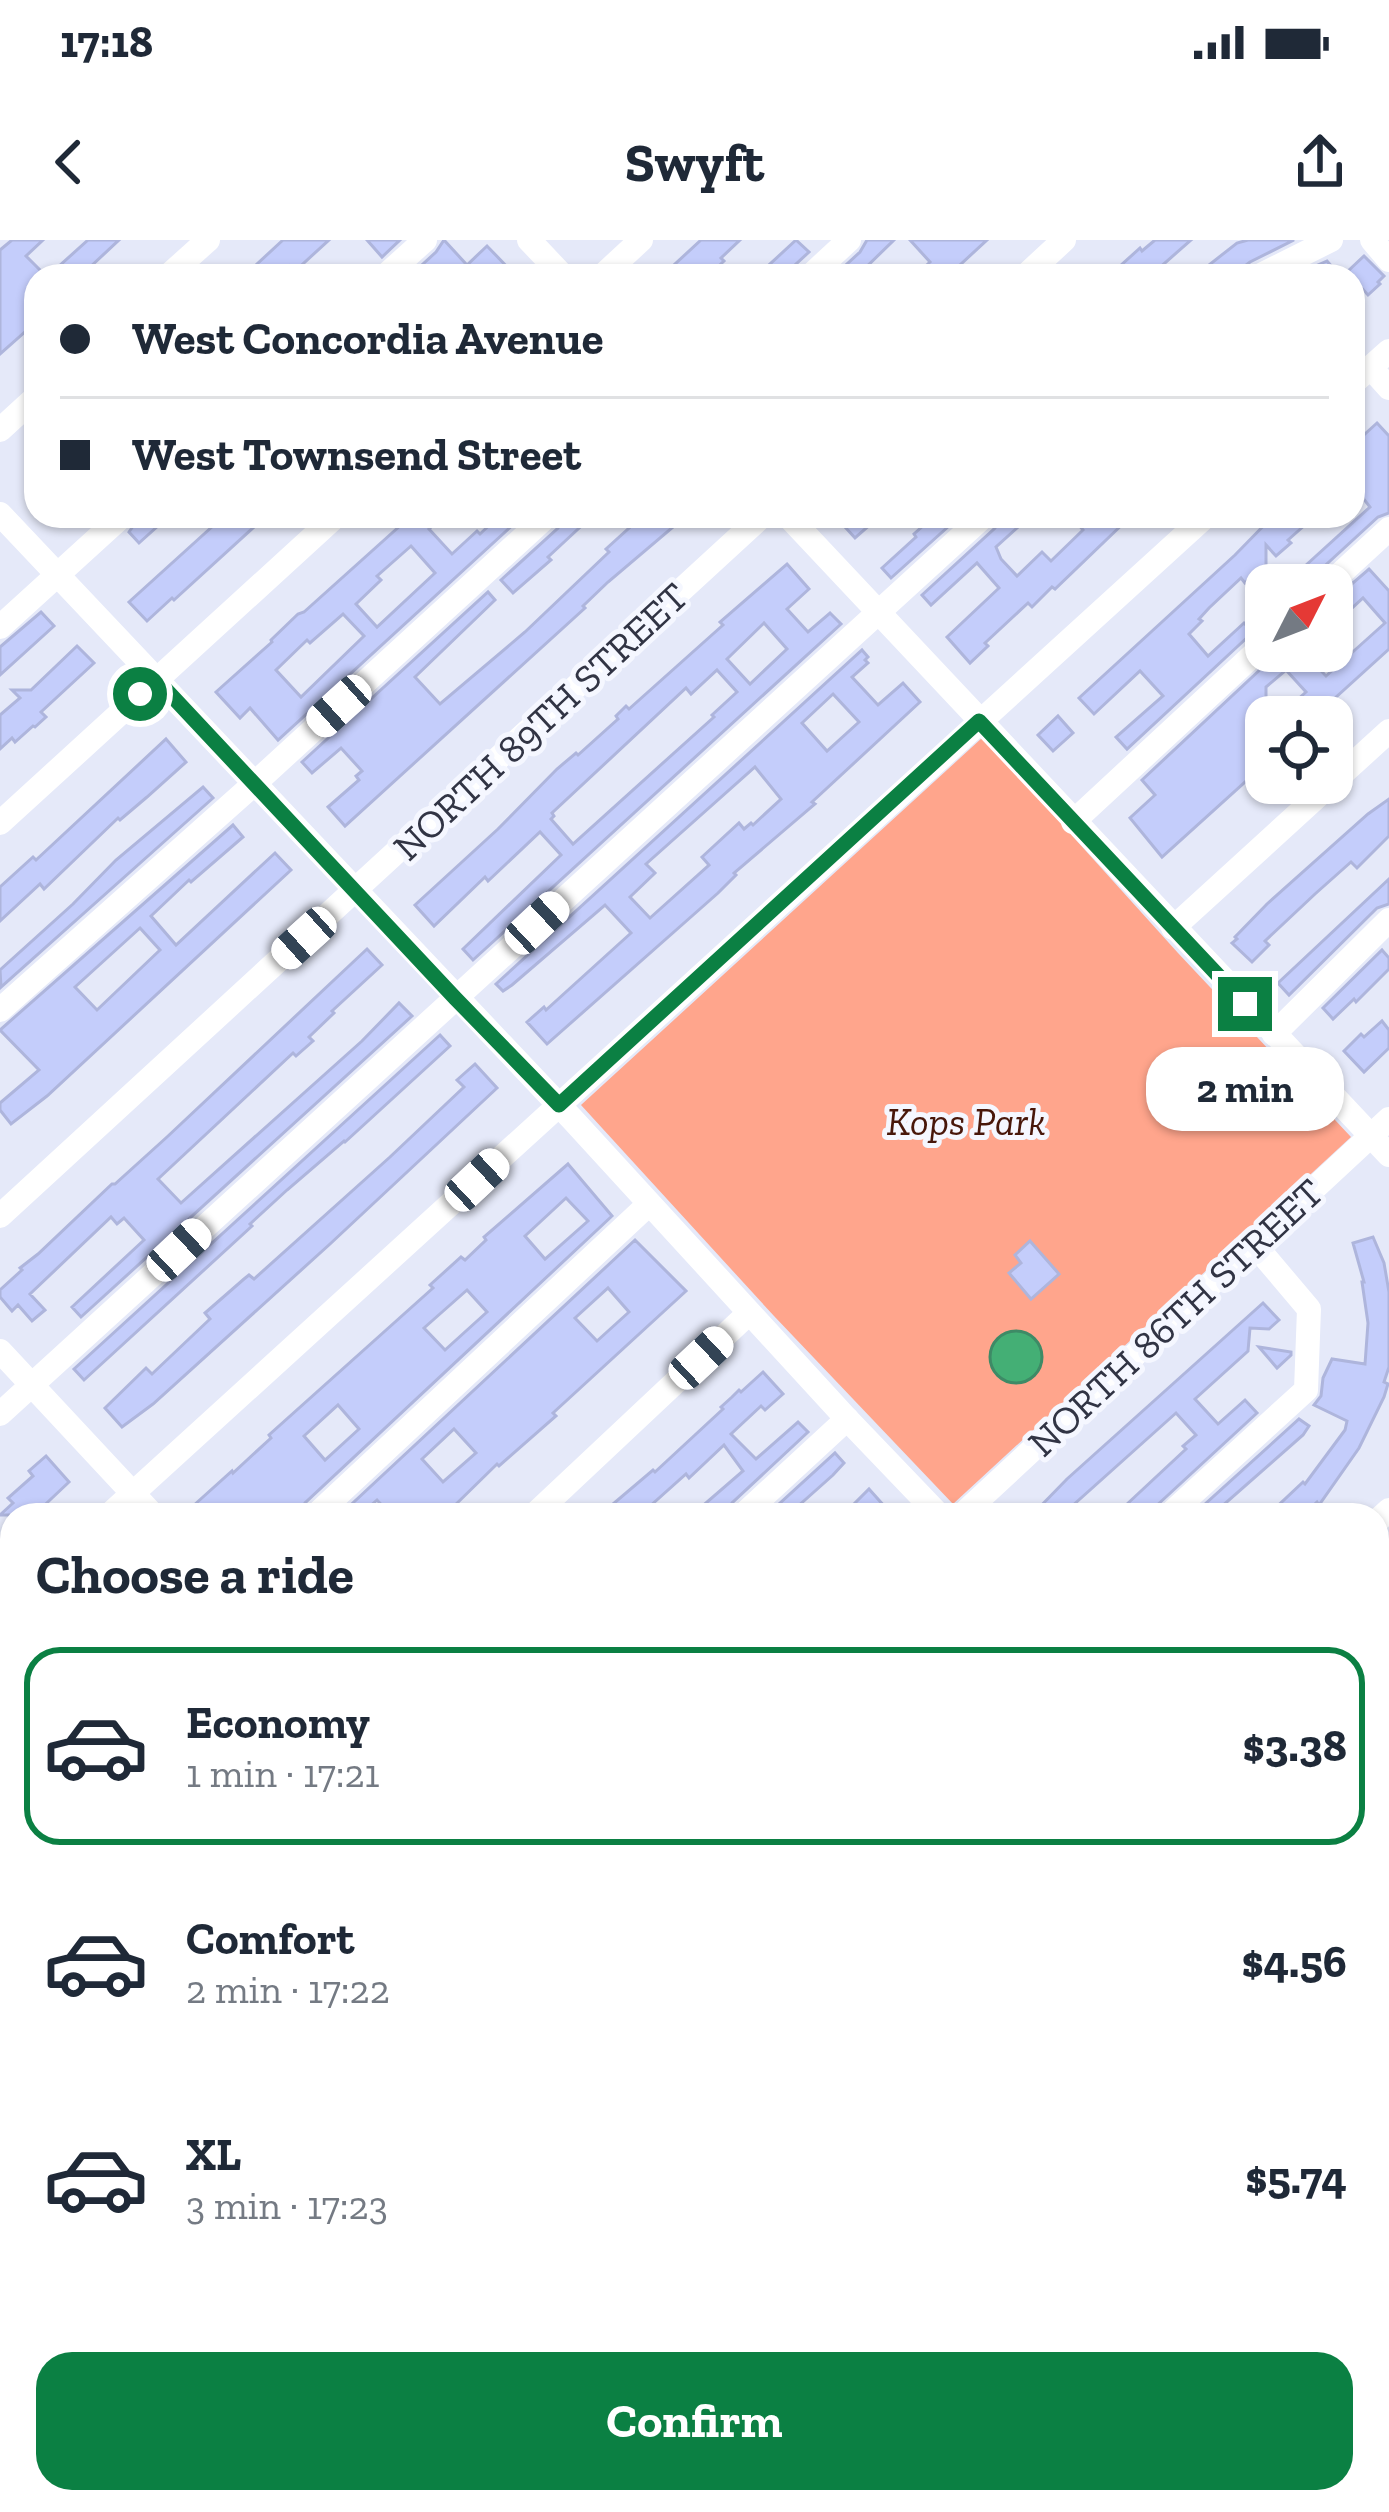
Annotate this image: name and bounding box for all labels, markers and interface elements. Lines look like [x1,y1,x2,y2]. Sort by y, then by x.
text: 17:18 [60,15,153,69]
icon: back [36,129,102,195]
icon: share [1287,129,1353,195]
text: Swyft [625,130,764,195]
text: West Concordia Avenue [132,312,603,366]
text: West Townsend Street [132,428,581,482]
north arrow [1245,564,1353,672]
map controls [1245,564,1353,804]
street label: NORTH 89TH STREET [383,573,697,870]
route start [113,667,167,721]
car [300,669,378,743]
button: locate [1245,696,1353,804]
car [498,885,576,961]
car [265,901,343,975]
route end [1218,977,1272,1031]
callout: 2 min [1146,1046,1344,1130]
text: 2 min [1196,1065,1294,1112]
park label: Kops Park [886,1098,1046,1145]
car [438,1142,516,1218]
street label: NORTH 86TH STREET [1018,1169,1332,1466]
car [140,1212,218,1288]
car [662,1320,740,1396]
text: Choose a ride [36,1542,354,1607]
icon: car [42,1692,150,1800]
text: Economy [186,1696,370,1750]
text: $3.38 [1242,1719,1347,1773]
text: 1 min · 17:21 [186,1750,380,1797]
icon: car [42,1908,150,2016]
text: Comfort [186,1912,354,1966]
text: $4.56 [1241,1935,1347,1989]
text: 2 min · 17:22 [186,1966,390,2013]
icon: car [42,2124,150,2232]
text: XL [186,2128,241,2182]
text: $5.74 [1245,2151,1347,2205]
text: 3 min · 17:23 [186,2182,388,2229]
button: Confirm [36,2352,1353,2490]

